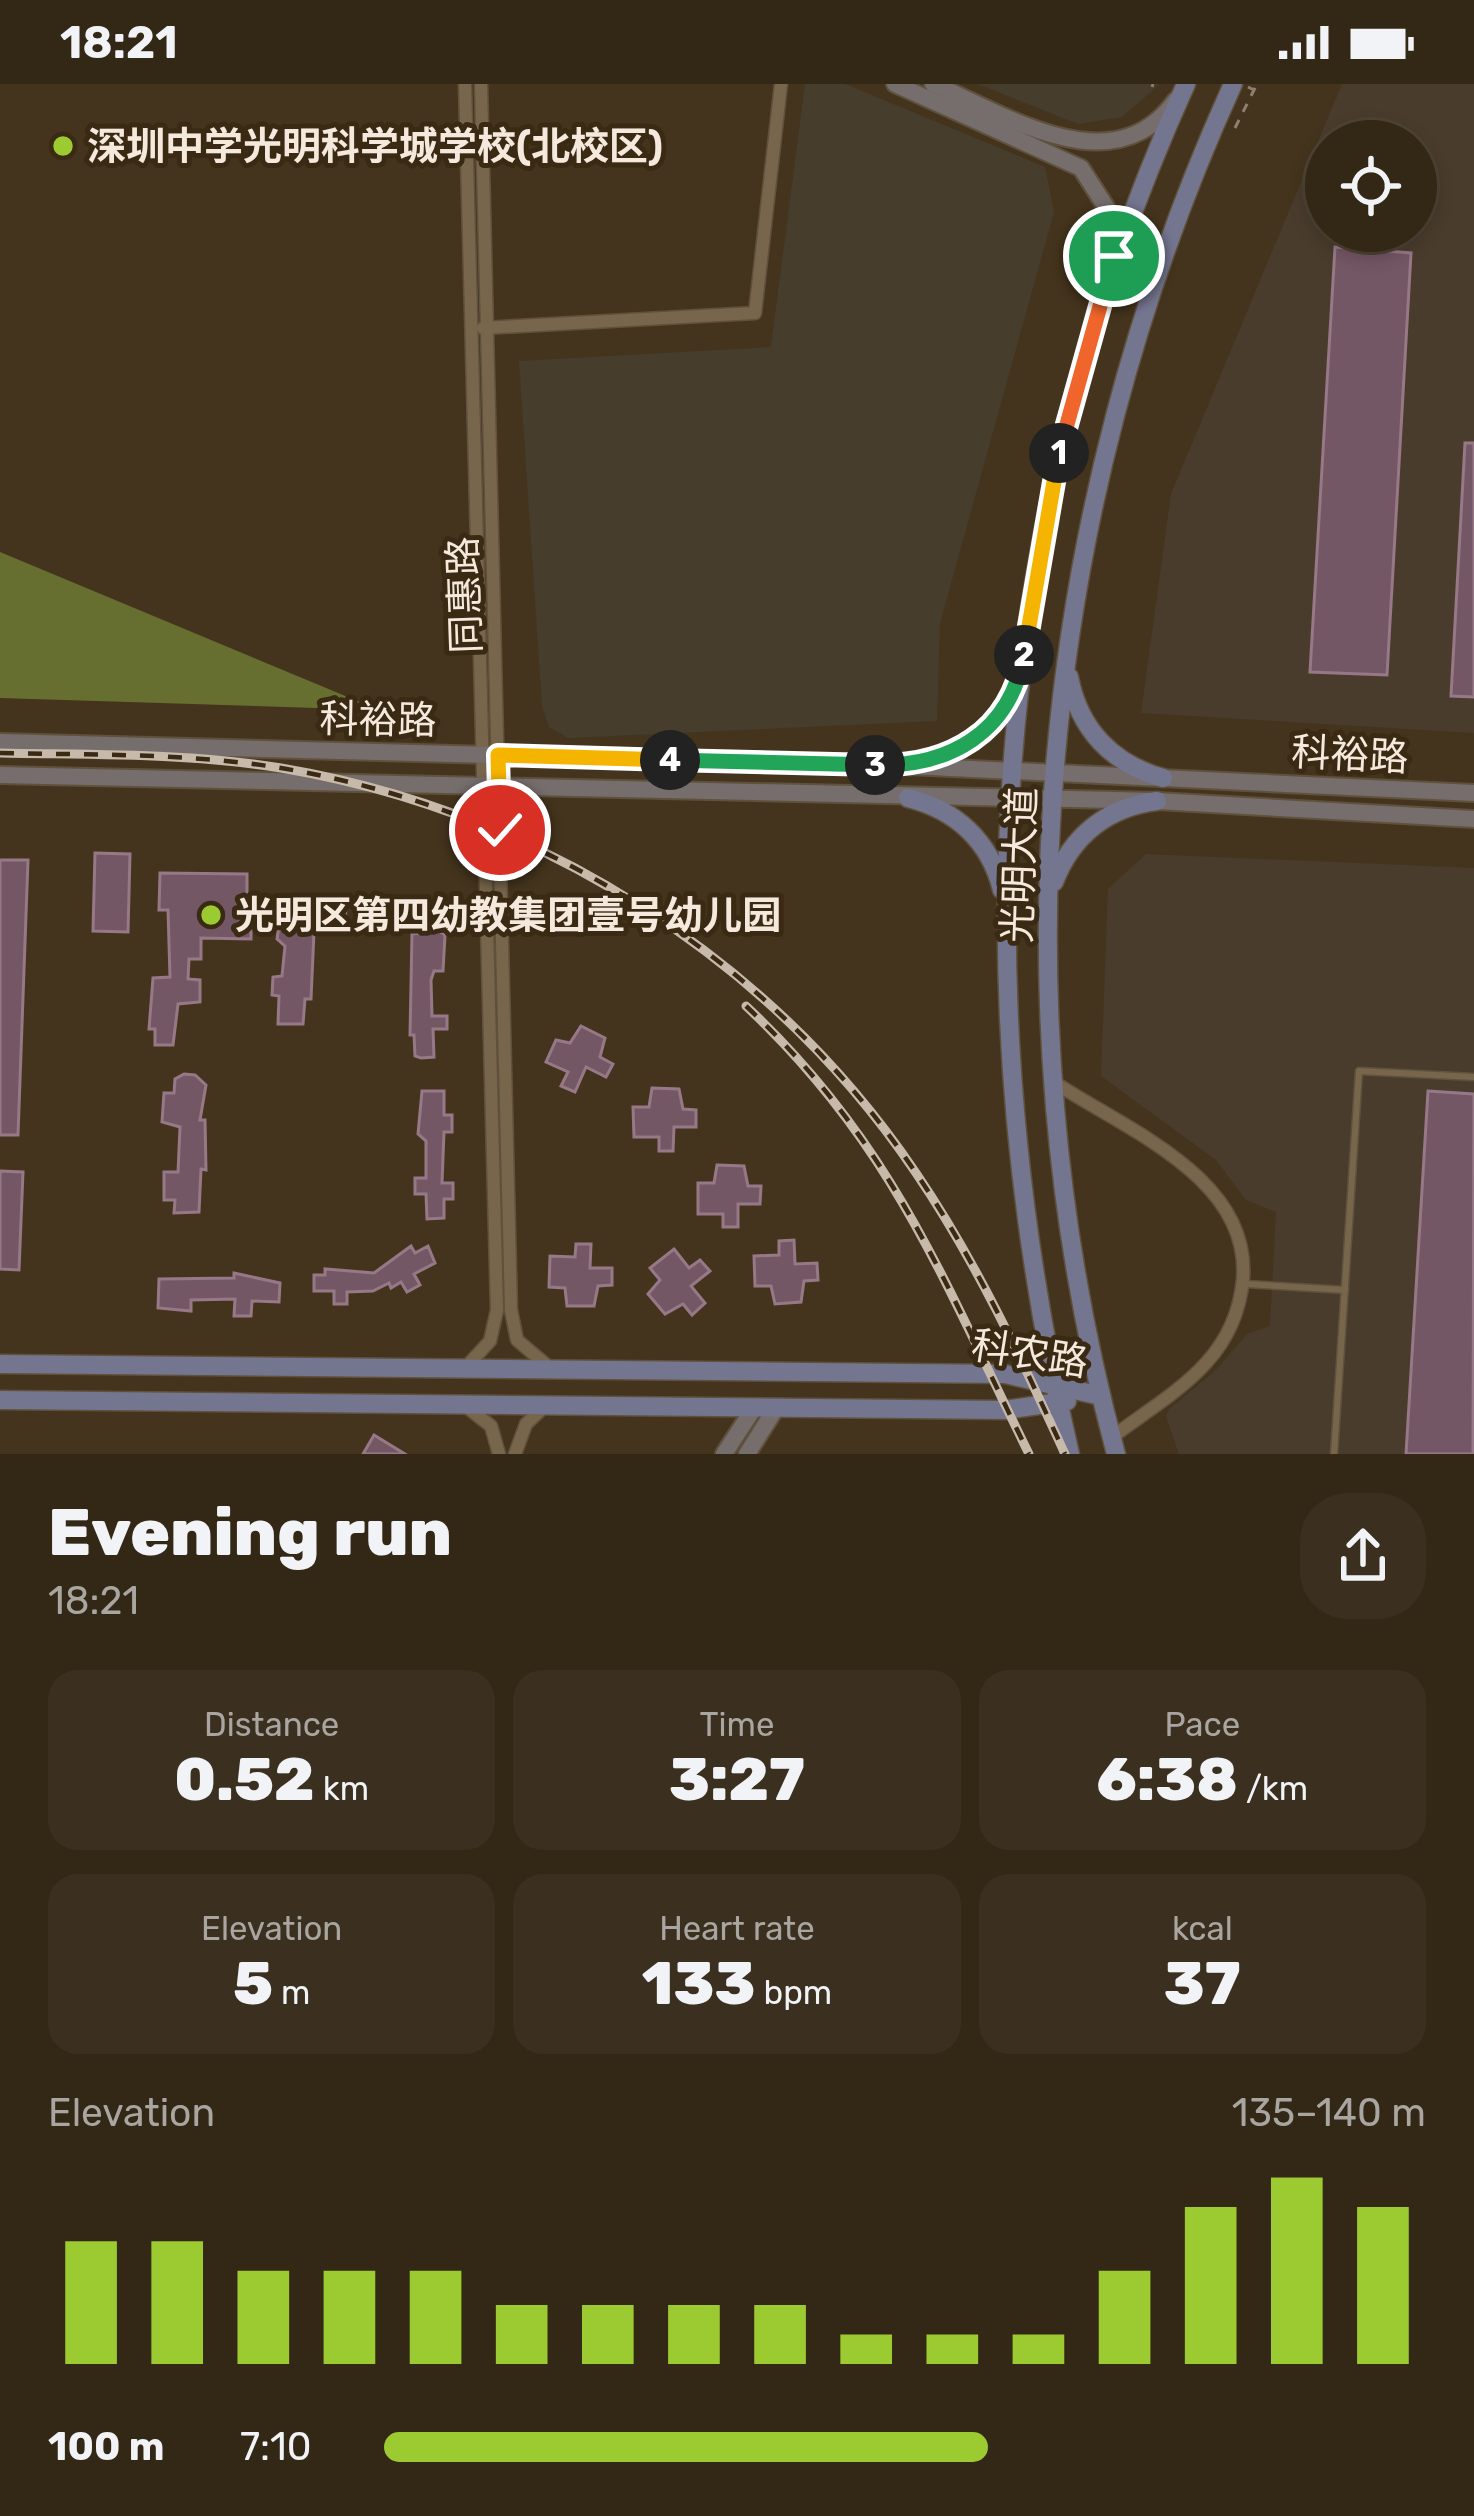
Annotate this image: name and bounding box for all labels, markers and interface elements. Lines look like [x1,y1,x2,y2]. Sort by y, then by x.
text: 18:21 [60,16,178,69]
map controls [1305,120,1437,252]
button: locate [1305,120,1437,252]
place label: 深圳中学光明科学城学校(北校区) [87,124,663,170]
marker: 深圳中学光明科学城学校(北校区) [50,133,76,159]
pin [1063,205,1165,307]
icon: arrive [1081,223,1147,289]
pin: 1 [1029,423,1089,483]
text: 1 [1051,433,1067,472]
street label: 同惠路 [440,536,490,654]
pin: 2 [994,625,1054,685]
text: 2 [1013,635,1035,674]
street label: 科裕路 [319,696,437,744]
street label: 科裕路 [1290,729,1410,781]
pin: 4 [640,730,700,790]
pin: 3 [845,735,905,795]
text: 4 [659,740,681,779]
text: 3 [864,745,886,784]
pin [449,779,551,881]
street label: 光明大道 [994,786,1046,944]
icon: check [467,797,533,863]
place label: 光明区第四幼教集团壹号幼儿园 [235,893,781,939]
marker: 光明区第四幼教集团壹号幼儿园 [198,902,224,928]
street label: 科农路 [968,1322,1091,1386]
text: Evening run [48,1493,452,1572]
button: share [1300,1493,1426,1619]
text: 18:21 [48,1578,139,1624]
text: Distance [204,1705,339,1744]
text: Time [700,1705,774,1744]
text: Pace [1164,1705,1240,1744]
text: 0.52 [174,1744,315,1815]
text: 3:27 [669,1744,805,1815]
text: 6:38 [1096,1744,1238,1815]
text: km [315,1769,369,1808]
text: /km [1238,1769,1308,1808]
text: Elevation [201,1909,342,1948]
text: Heart rate [659,1909,815,1948]
text: kcal [1172,1909,1233,1948]
text: 5 [233,1948,273,2019]
text: 133 [642,1948,755,2019]
text: 37 [1164,1948,1241,2019]
text: m [273,1973,310,2012]
text: bpm [755,1973,832,2012]
text: Elevation [48,2090,215,2136]
text: 135–140 m [1232,2090,1426,2136]
text: 100 m [48,2424,164,2470]
text: 7:10 [240,2424,311,2470]

